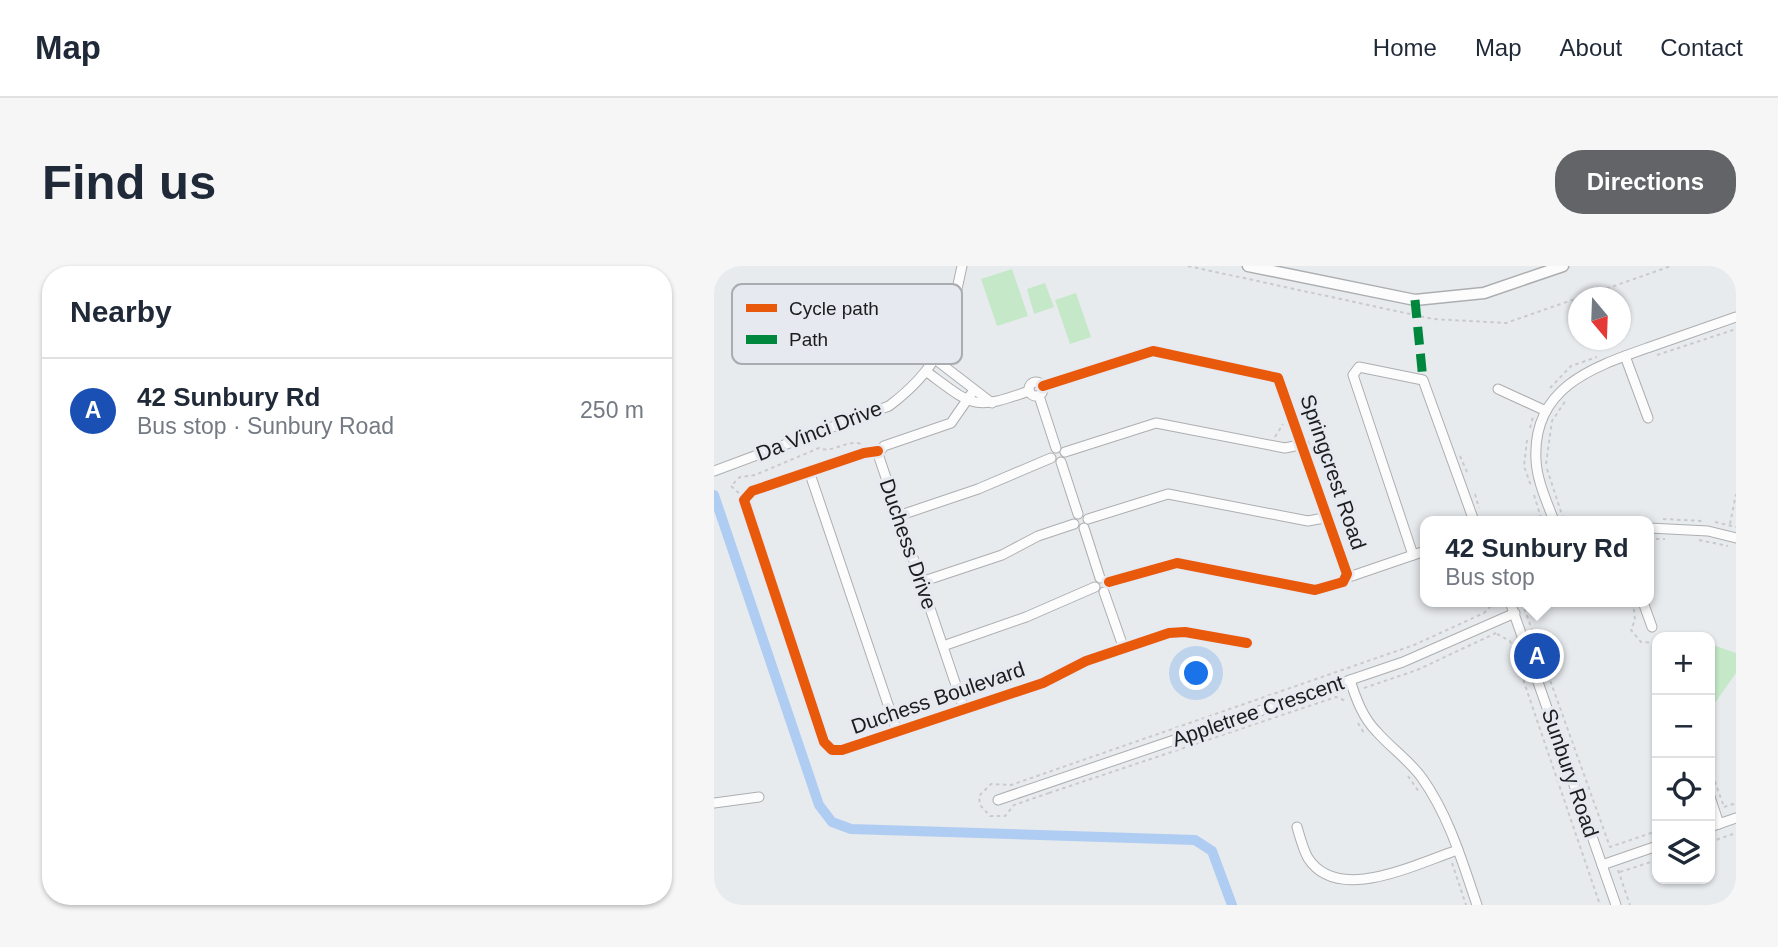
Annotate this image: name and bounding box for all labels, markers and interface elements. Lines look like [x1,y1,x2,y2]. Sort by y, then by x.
text: Map [35,29,101,66]
text: Home [1373,34,1437,61]
text: Map [1475,34,1522,61]
text: About [1560,34,1622,61]
text: Contact [1660,34,1743,61]
button: Directions [1555,150,1736,214]
text: Find us [42,155,216,209]
legend [732,284,962,364]
north arrow [1568,287,1631,350]
text: Nearby [70,295,172,328]
text: Cycle path [789,298,879,319]
text: Path [789,329,828,350]
text: 42 Sunbury Rd [137,382,320,412]
street label: Springcrest Road [1296,391,1371,552]
street label: Da Vinci Drive [753,396,885,465]
text: A [85,397,101,423]
text: 250 m [580,397,644,423]
text: Bus stop · Sunbury Road [137,413,394,439]
street label: Duchess Drive [875,476,942,612]
popup [1420,516,1654,607]
text: 42 Sunbury Rd [1445,533,1629,563]
text: Bus stop [1445,564,1535,590]
pin: A [1514,630,1560,682]
map controls [1652,632,1715,884]
button: + [1652,632,1715,695]
your location [1179,656,1213,690]
street label: Duchess Boulevard [848,657,1028,738]
street label: Appletree Crescent [1169,670,1347,751]
button: − [1652,695,1715,758]
street label: Sunbury Road [1538,706,1603,840]
button: locate [1652,758,1715,821]
button: layers [1652,821,1715,884]

